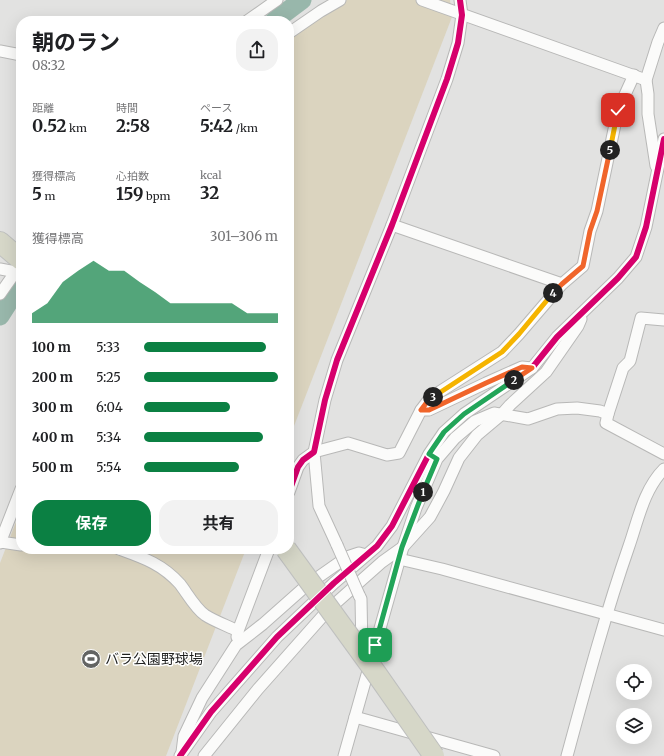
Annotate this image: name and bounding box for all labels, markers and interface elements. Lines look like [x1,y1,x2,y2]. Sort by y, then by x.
text: 朝のラン [32,28,120,56]
button: share [236,29,278,71]
text: 08:32 [32,57,65,74]
pin [601,93,635,127]
icon: check [607,99,629,121]
text: 距離 [32,101,54,115]
text: 時間 [116,101,138,115]
text: ペース [200,101,232,115]
text: 0.52 [32,115,67,137]
text: 2:58 [116,115,150,137]
text: 5:42 [200,115,233,137]
text: km [67,121,87,135]
text: /km [233,121,258,135]
pin: 5 [600,140,620,160]
text: 5 [607,143,613,157]
text: kcal [200,168,222,182]
text: 獲得標高 [32,169,76,183]
text: 心拍数 [116,169,149,183]
text: 32 [200,182,219,204]
text: 5 [32,183,42,205]
text: 159 [116,183,143,205]
text: m [42,189,55,203]
text: bpm [143,189,170,203]
text: 301–306 m [210,228,278,245]
text: 獲得標高 [32,230,84,247]
pin: 4 [543,283,563,303]
text: 4 [550,286,557,300]
text: 100 m [32,339,71,356]
text: 5:33 [96,339,120,356]
text: 200 m [32,369,73,386]
text: 5:25 [96,369,121,386]
pin: 2 [504,370,524,390]
text: 2 [511,373,517,387]
pin: 3 [423,387,443,407]
text: 3 [430,390,436,404]
text: 300 m [32,399,73,416]
text: 6:04 [96,399,123,416]
text: 400 m [32,429,74,446]
text: 5:34 [96,429,121,446]
text: 500 m [32,459,73,476]
text: 5:54 [96,459,121,476]
pin: 1 [413,482,433,502]
text: 1 [420,485,426,499]
button: 保存 [32,500,151,546]
button: 共有 [159,500,278,546]
pin [358,628,392,662]
icon: arrive [364,634,386,656]
sports icon: バラ公園野球場 [80,648,102,670]
place label: バラ公園野球場 [105,650,203,668]
map controls [616,664,652,744]
button: locate [616,664,652,700]
button: layers [616,708,652,744]

